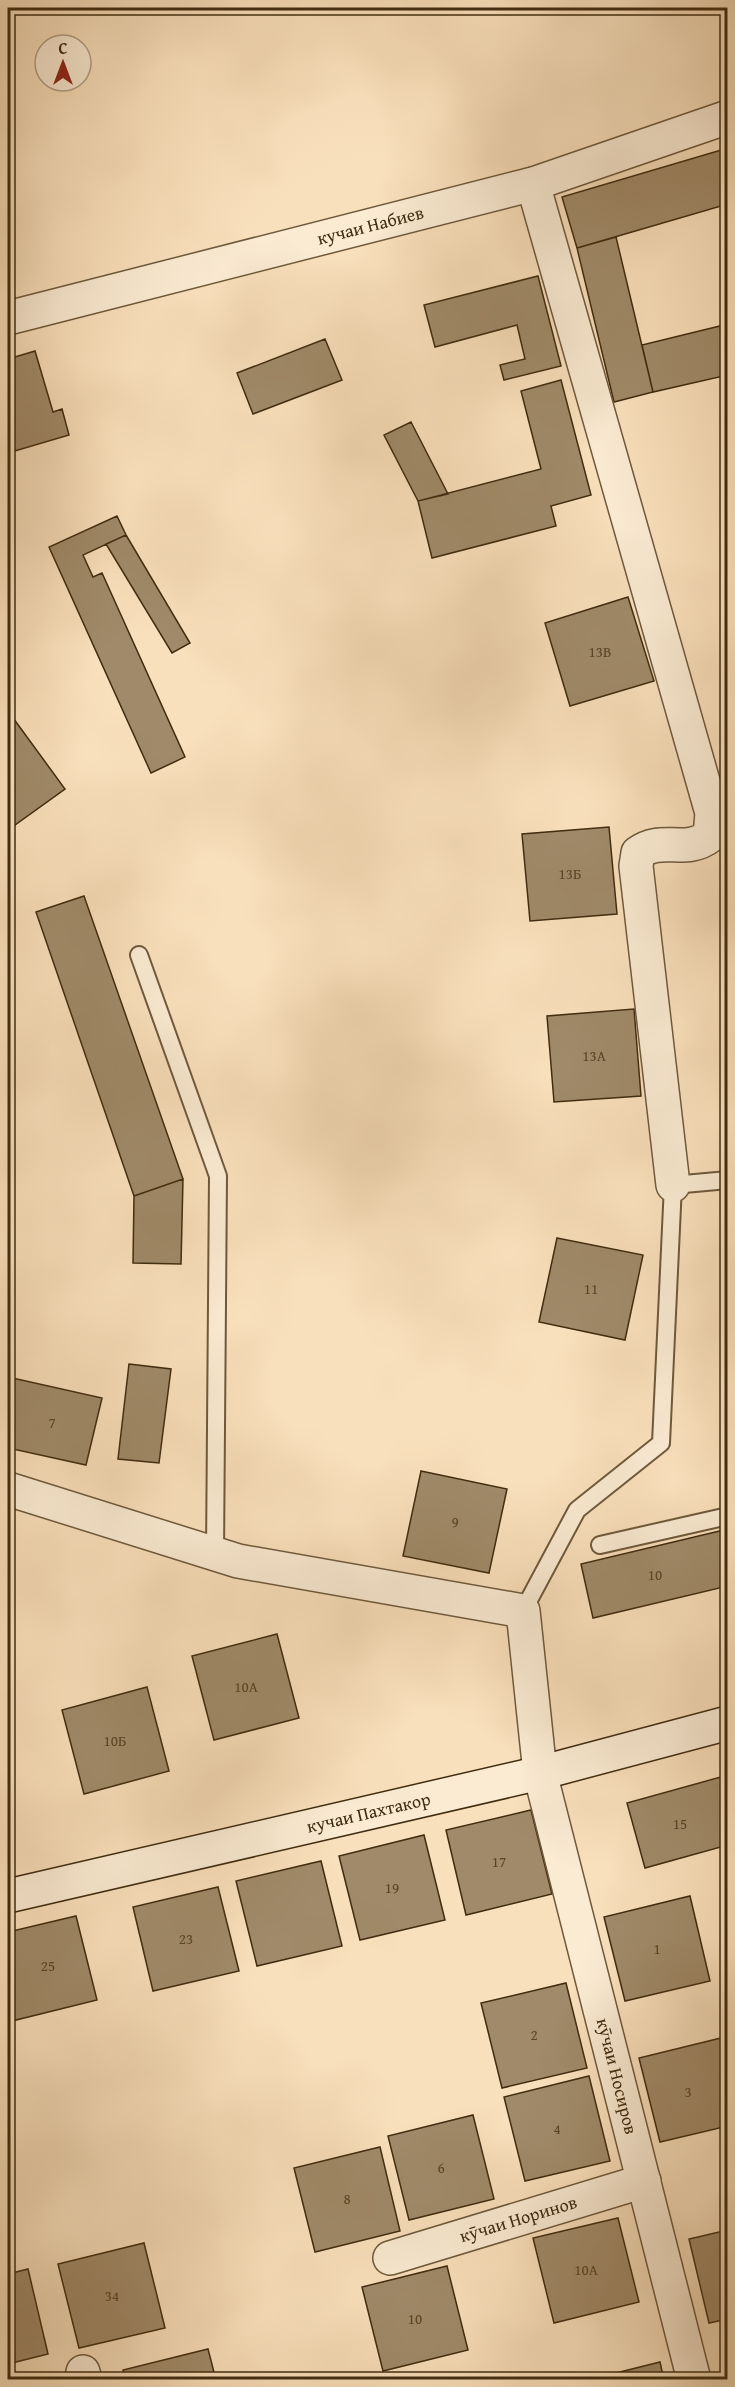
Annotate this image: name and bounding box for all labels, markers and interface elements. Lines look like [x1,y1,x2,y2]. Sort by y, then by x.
north arrow [33,33,93,93]
text: С [58,36,68,60]
street label: кучаи Набиев [314,198,427,252]
house number: 13В [589,641,611,662]
house number: 13Б [559,863,581,884]
house number: 13А [582,1045,606,1066]
house number: 11 [584,1278,598,1299]
house number: 7 [48,1412,56,1433]
house number: 9 [451,1511,459,1532]
house number: 10 [648,1564,662,1585]
house number: 10А [234,1676,258,1697]
house number: 10Б [104,1730,126,1751]
street label: кучаи Пахтакор [304,1785,433,1840]
house number: 15 [673,1813,687,1834]
house number: 17 [492,1851,506,1872]
house number: 19 [385,1877,399,1898]
house number: 23 [179,1928,193,1949]
house number: 1 [653,1938,661,1959]
house number: 25 [41,1955,55,1976]
street label: кӯчаи Носиров [590,2015,645,2137]
house number: 2 [530,2024,538,2045]
house number: 3 [684,2081,692,2102]
house number: 4 [553,2118,561,2139]
house number: 6 [437,2157,445,2178]
house number: 8 [343,2188,351,2209]
street label: кӯчаи Норинов [456,2188,580,2249]
house number: 10А [574,2259,598,2280]
house number: 34 [105,2285,119,2306]
house number: 10 [408,2308,422,2329]

